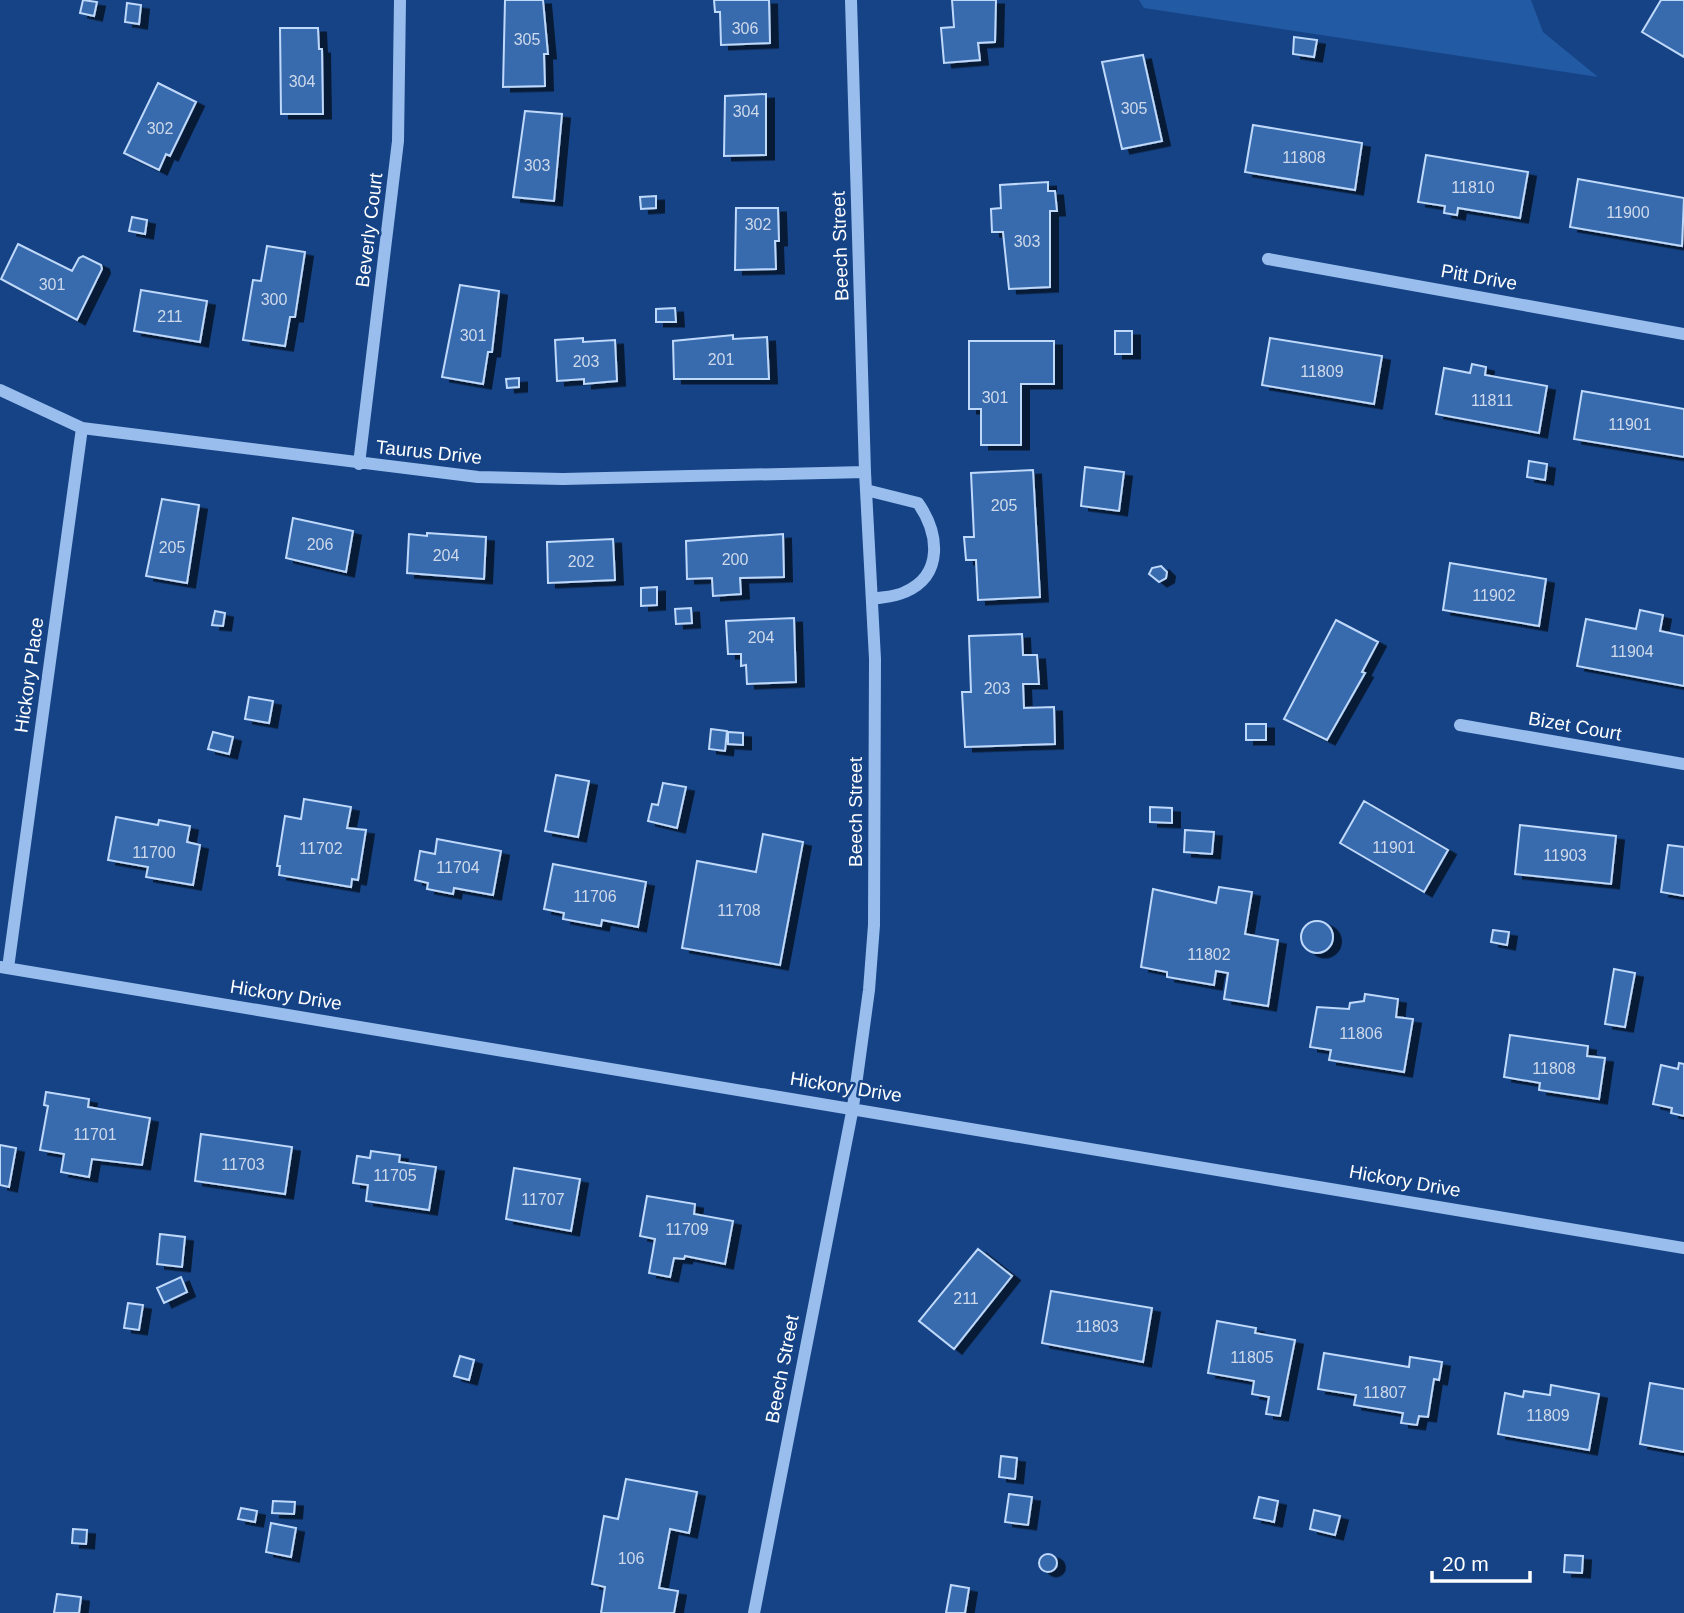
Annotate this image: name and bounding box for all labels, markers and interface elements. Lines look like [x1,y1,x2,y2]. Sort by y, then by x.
house number: 306 [732,20,758,37]
house number: 305 [514,31,540,48]
house number: 304 [289,73,315,90]
house number: 305 [1121,100,1147,117]
house number: 304 [733,103,759,120]
house number: 302 [147,120,173,137]
house number: 11808 [1282,149,1326,166]
house number: 303 [524,157,550,174]
street label: Beverly Court [352,171,387,288]
house number: 11810 [1451,179,1495,196]
street label: Beech Street [828,190,852,301]
house number: 11900 [1606,204,1650,221]
house number: 302 [745,216,771,233]
house number: 303 [1014,233,1040,250]
street label: Pitt Drive [1439,260,1519,294]
house number: 301 [39,276,65,293]
house number: 300 [261,291,287,308]
house number: 211 [157,308,183,325]
house number: 301 [460,327,486,344]
house number: 201 [708,351,734,368]
house number: 203 [573,353,599,370]
house number: 11809 [1300,363,1344,380]
house number: 301 [982,389,1008,406]
house number: 11811 [1471,392,1513,409]
house number: 11901 [1608,416,1652,433]
street label: Taurus Drive [375,436,483,468]
house number: 205 [991,497,1017,514]
house number: 206 [307,536,333,553]
house number: 205 [159,539,185,556]
house number: 204 [433,547,459,564]
house number: 200 [722,551,748,568]
house number: 202 [568,553,594,570]
house number: 11902 [1472,587,1516,604]
street label: Hickory Place [11,616,47,734]
house number: 204 [748,629,774,646]
house number: 11904 [1610,643,1654,660]
house number: 203 [984,680,1010,697]
street label: Bizet Court [1527,707,1624,745]
street label: Beech Street [845,756,866,867]
house number: 11901 [1372,839,1416,856]
house number: 11702 [299,840,343,857]
house number: 11700 [132,844,176,861]
house number: 11903 [1543,847,1587,864]
house number: 11704 [436,859,480,876]
house number: 11706 [573,888,617,905]
house number: 11708 [717,902,761,919]
house number: 11802 [1187,946,1231,963]
street label: Hickory Drive [229,976,343,1014]
house number: 11806 [1339,1025,1383,1042]
house number: 11808 [1532,1060,1576,1077]
street label: Hickory Drive [789,1068,903,1106]
house number: 11701 [73,1126,117,1143]
house number: 11703 [221,1156,265,1173]
street label: Hickory Drive [1348,1161,1462,1201]
house number: 11705 [373,1167,417,1184]
house number: 11707 [521,1191,565,1208]
house number: 11709 [665,1221,709,1238]
house number: 211 [953,1290,979,1307]
street label: Beech Street [761,1312,803,1425]
house number: 11803 [1075,1318,1119,1335]
house number: 11805 [1230,1349,1274,1366]
house number: 11807 [1363,1384,1407,1401]
house number: 11809 [1526,1407,1570,1424]
scale bar [1432,1540,1530,1584]
house number: 106 [618,1550,644,1567]
text: 20 m [1442,1552,1489,1575]

